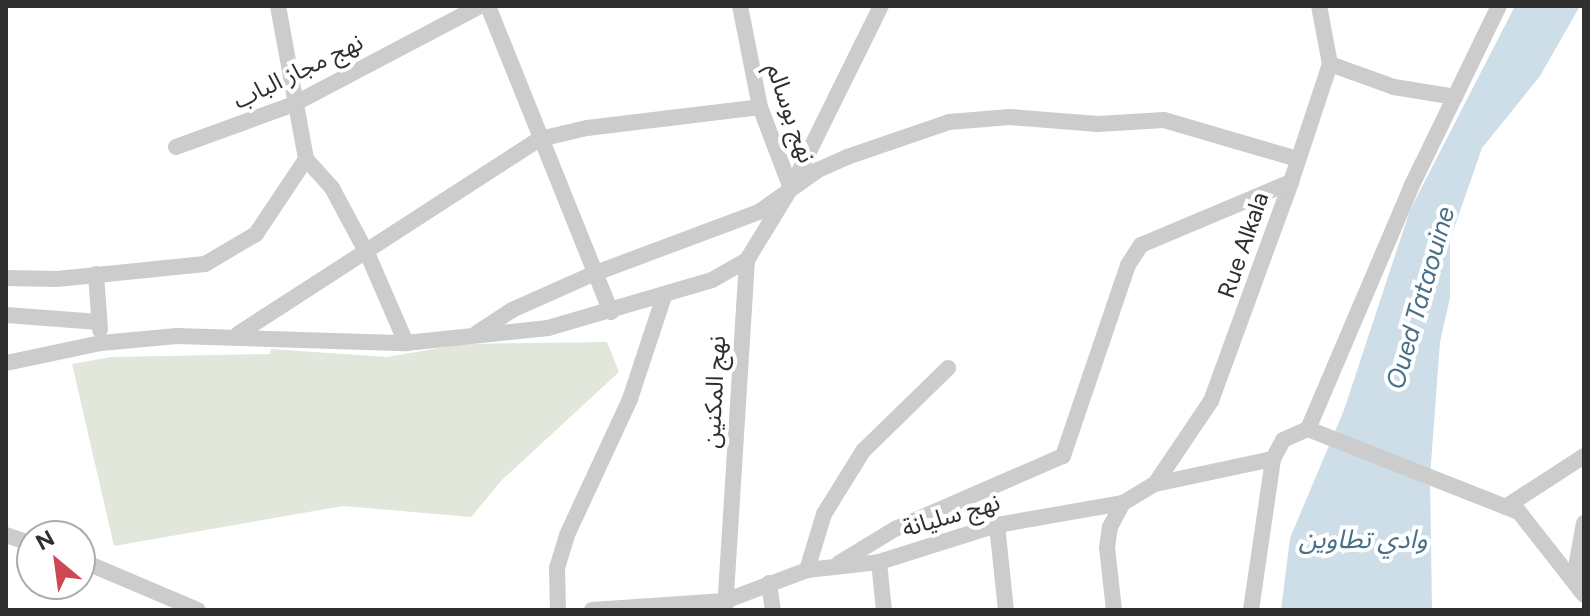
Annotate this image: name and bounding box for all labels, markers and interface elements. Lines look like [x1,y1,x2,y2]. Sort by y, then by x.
street label: نهج مجاز الباب [228,27,368,115]
street label: نهج بوسالم [761,59,821,167]
street label: Rue Alkala [1211,188,1275,302]
water label: Oued Tataouine [1380,203,1462,393]
street label: نهج المكنين [697,335,731,449]
street label: نهج سليانة [899,487,1003,543]
north arrow [16,520,96,600]
text: N [31,524,59,556]
water label: وادي تطاوين [1299,524,1427,556]

